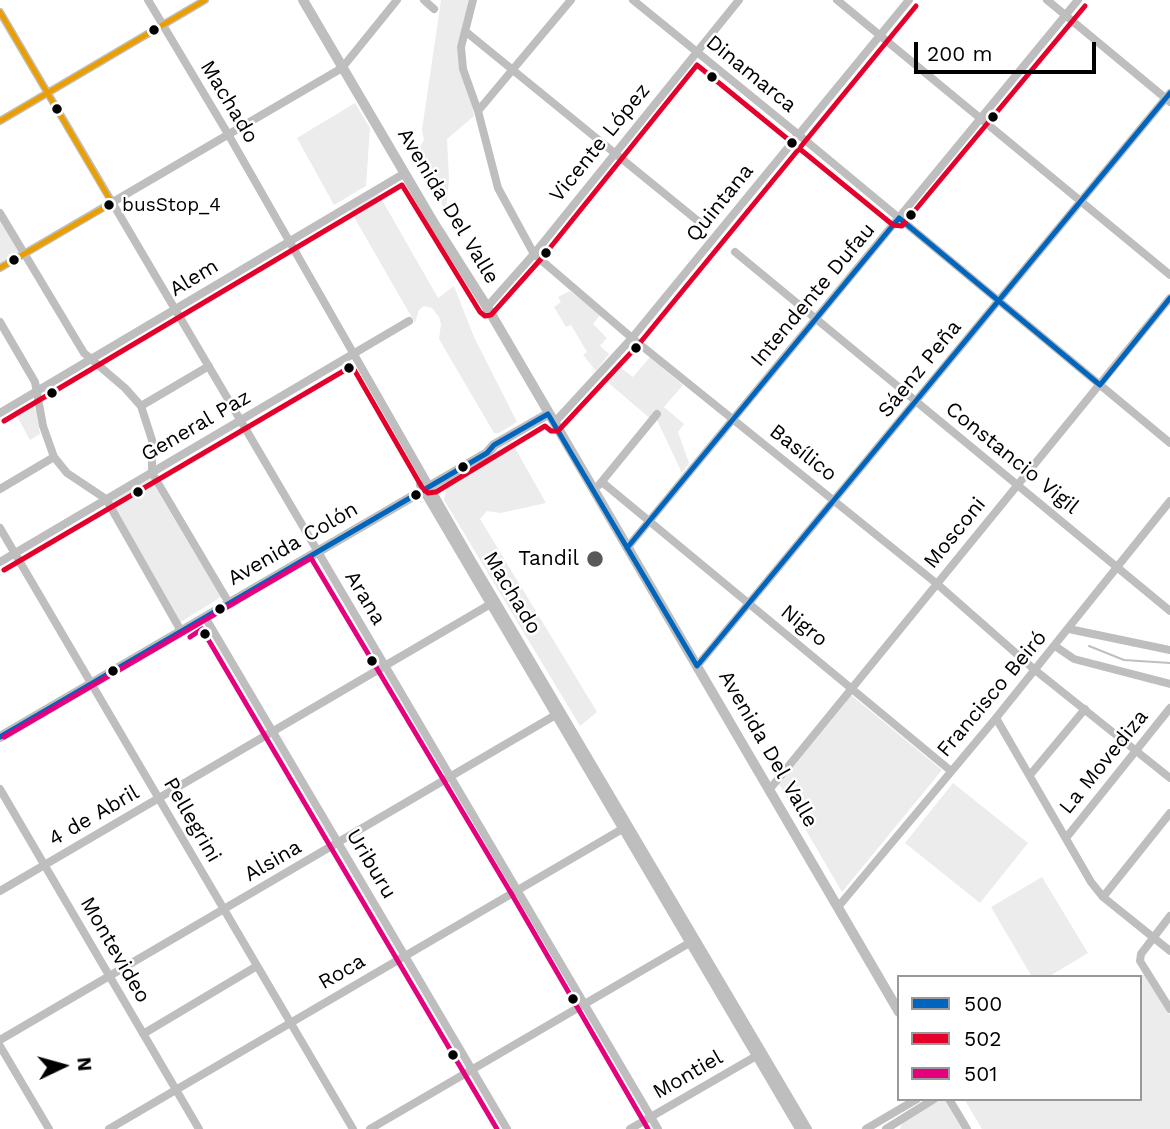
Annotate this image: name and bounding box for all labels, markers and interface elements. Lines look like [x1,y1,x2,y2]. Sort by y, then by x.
unlabelled marker [147,23,161,37]
scale bar [918,28,1100,72]
street label: Dinamarca [701,30,801,118]
text: 200 m [927,41,993,66]
street label: Machado [194,56,264,148]
unlabelled marker [705,70,719,84]
street label: Vicente López [544,79,656,207]
unlabelled marker [50,102,64,116]
unlabelled marker [986,110,1000,124]
street label: Avenida Del Valle [392,124,504,288]
unlabelled marker [785,136,799,150]
street label: Quintana [681,159,759,247]
place label: busStop_4 [122,194,221,216]
marker: busStop_4 [102,198,116,212]
unlabelled marker [904,208,918,222]
street label: Intendente Dufau [746,218,880,372]
unlabelled marker [539,246,553,260]
unlabelled marker [7,253,21,267]
street label: Alem [165,254,223,302]
street label: Sáenz Peña [873,315,967,423]
unlabelled marker [629,341,643,355]
unlabelled marker [342,361,356,375]
street label: General Paz [137,385,255,467]
unlabelled marker [45,386,59,400]
street label: Constancio Vigil [940,397,1084,519]
street label: Basílico [764,419,842,487]
unlabelled marker [456,460,470,474]
unlabelled marker [131,485,145,499]
unlabelled marker [409,488,423,502]
street label: Mosconi [919,492,991,574]
street label: Avenida Colón [223,497,363,591]
place label: Tandil [518,546,579,572]
street label: Machado [477,547,547,639]
marker: Tandil [585,549,605,569]
street label: Arana [339,566,391,630]
street label: Nigro [775,600,833,652]
unlabelled marker [213,602,227,616]
street label: Francisco Beiró [932,626,1052,762]
unlabelled marker [198,627,212,641]
unlabelled marker [365,654,379,668]
unlabelled marker [106,664,120,678]
street label: Avenida Del Valle [713,666,823,832]
street label: La Movediza [1054,705,1154,819]
street label: Pellegrini [158,773,226,867]
street label: 4 de Abril [44,780,144,852]
street label: Uriburu [340,825,402,903]
street label: Alsina [240,835,306,887]
street label: Montevideo [75,893,155,1007]
street label: Roca [314,949,370,995]
legend [897,975,1142,1101]
text: 500 [964,991,1002,1016]
unlabelled marker [566,992,580,1006]
text: 502 [964,1026,1002,1051]
north arrow [28,1031,98,1101]
street label: Montiel [649,1045,727,1105]
unlabelled marker [446,1048,460,1062]
text: N [72,1056,96,1072]
text: 501 [964,1061,997,1086]

